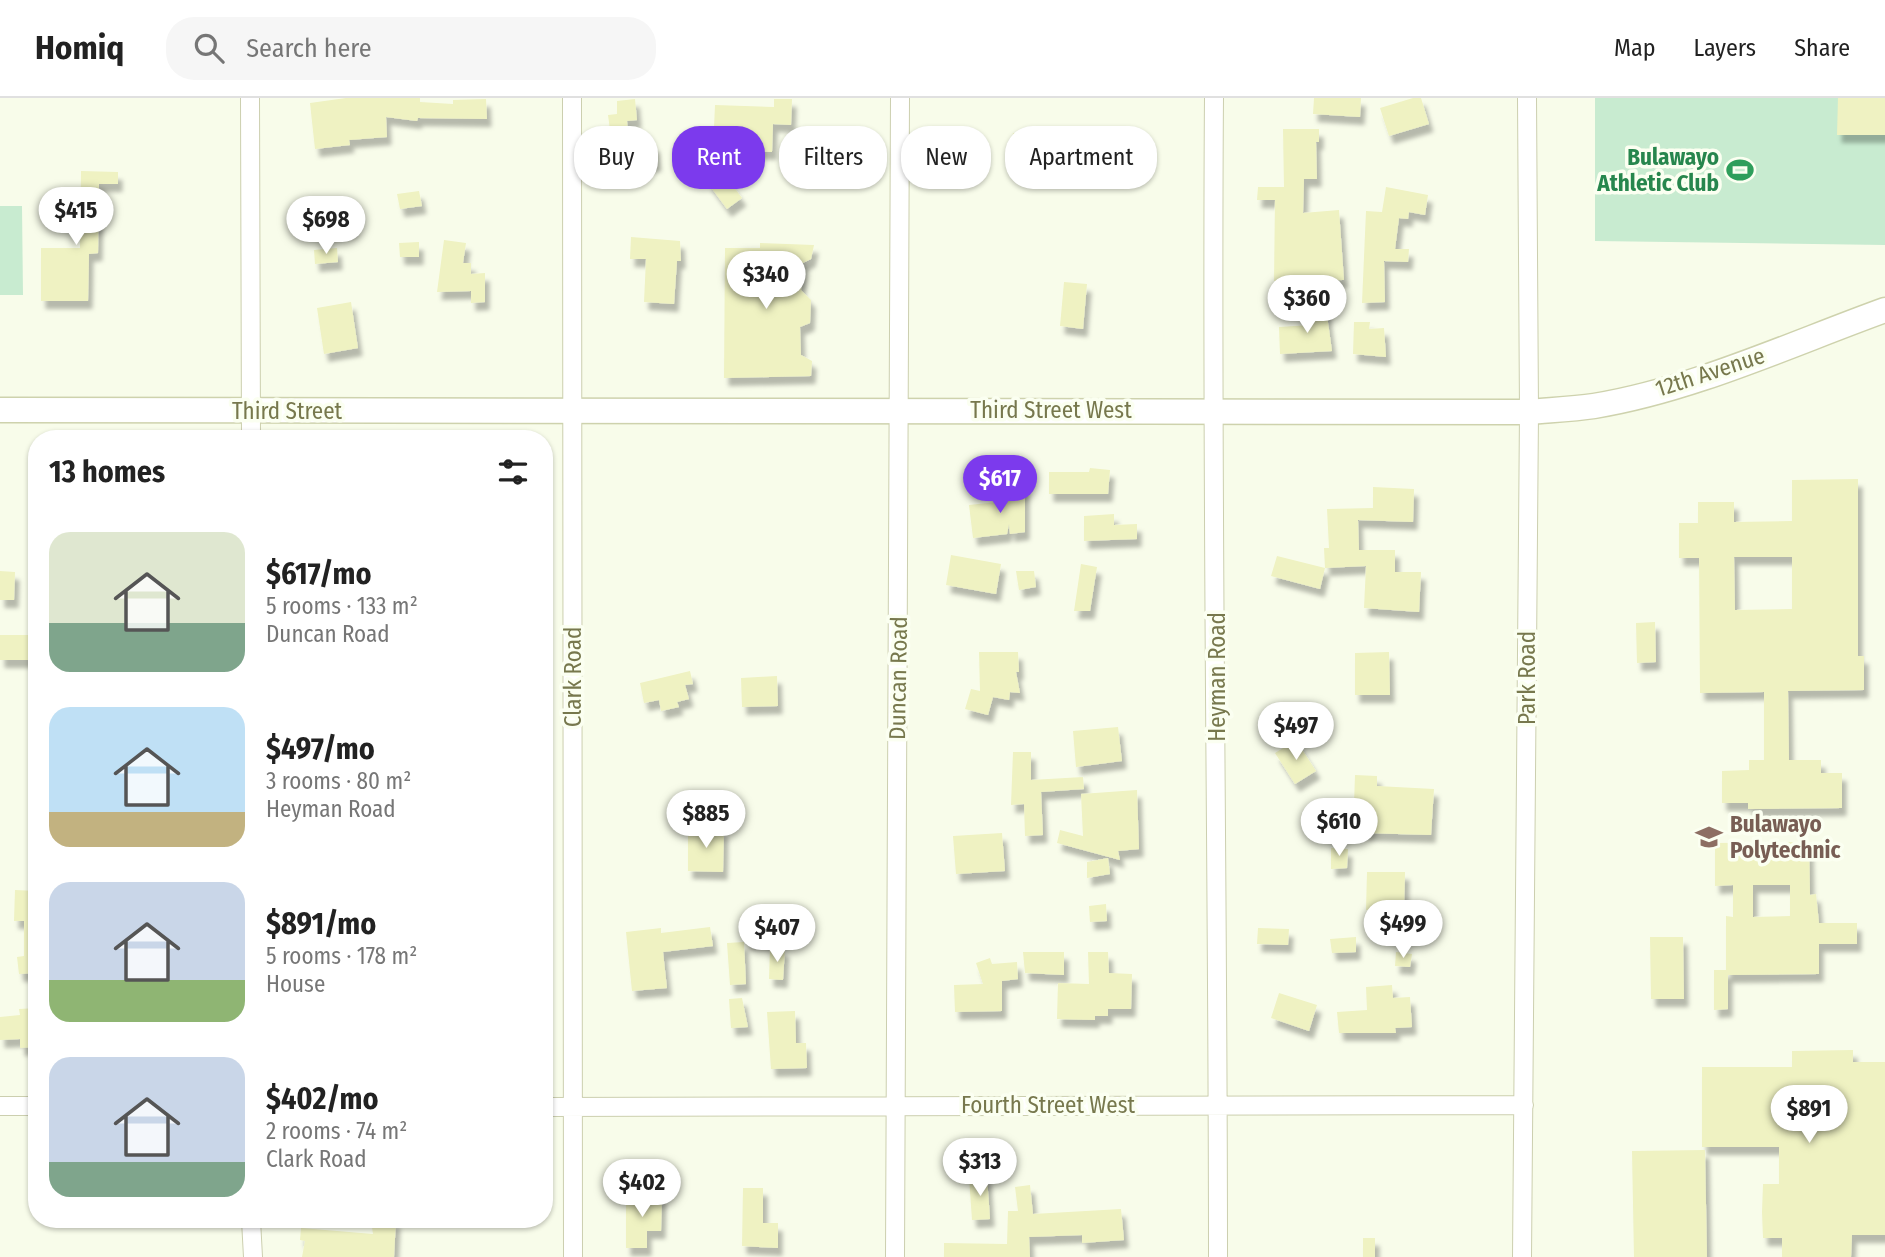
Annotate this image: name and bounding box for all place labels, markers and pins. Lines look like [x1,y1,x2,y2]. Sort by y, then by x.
place label: Bulawayo Athletic Club [1596,143,1719,197]
sports icon: Bulawayo Athletic Club [1725,155,1755,185]
pin: $415 [35,188,117,247]
pin: $698 [285,197,367,256]
pin: $340 [725,252,807,311]
pin: $360 [1266,275,1348,335]
pin: $617 [959,456,1041,515]
pin: $497 [1255,702,1337,762]
pin: $885 [665,790,747,850]
pin: $610 [1298,798,1380,858]
place label: Bulawayo Polytechnic [1730,810,1841,864]
school or university icon: Bulawayo Polytechnic [1694,822,1724,852]
pin: $499 [1362,900,1444,960]
pin: $407 [736,904,818,964]
pin: $891 [1768,1086,1850,1145]
pin: $313 [939,1138,1021,1198]
pin: $402 [601,1160,683,1219]

